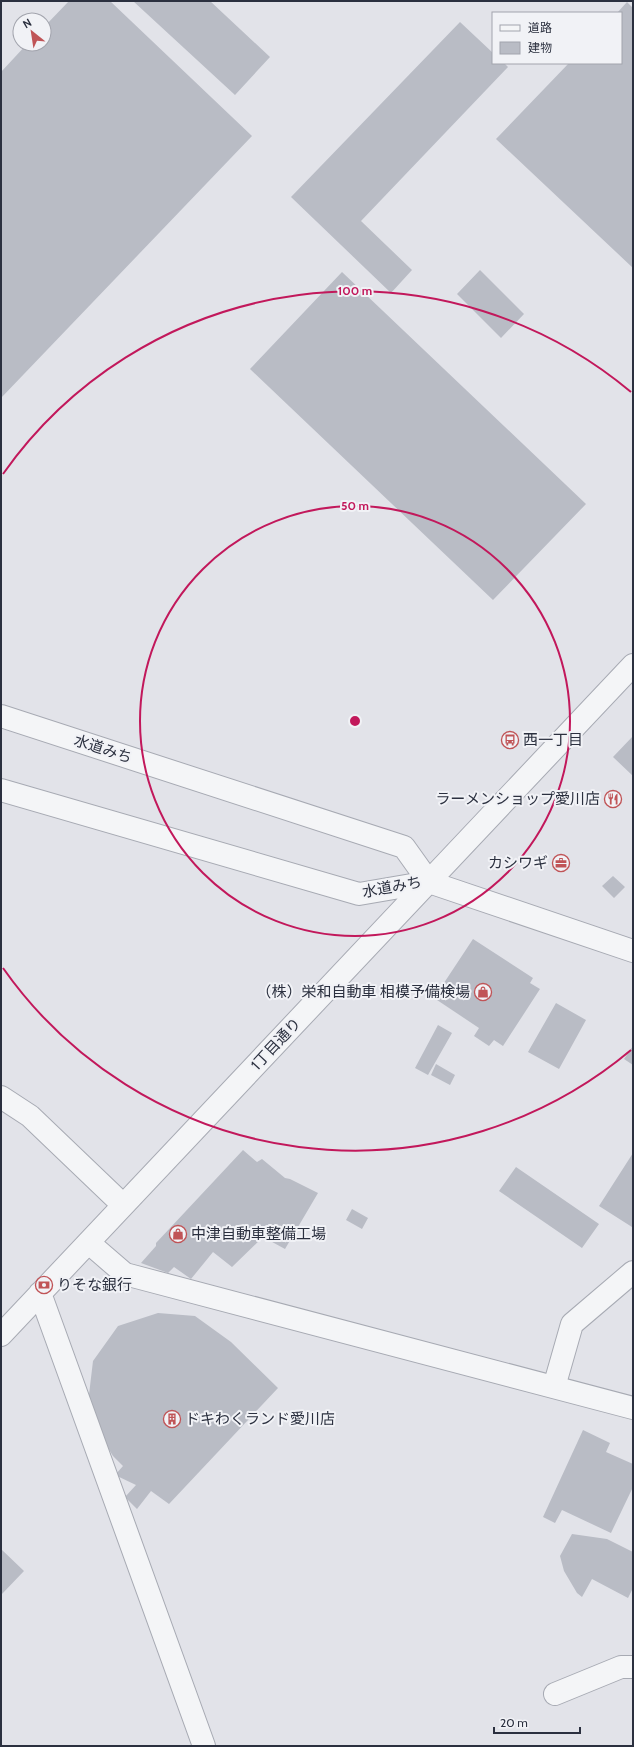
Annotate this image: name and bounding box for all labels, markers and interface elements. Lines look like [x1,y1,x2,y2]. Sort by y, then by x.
north arrow [12,12,52,52]
legend [492,12,622,64]
text: N [20,15,34,31]
text: 道路 [528,20,552,35]
text: 建物 [528,40,552,55]
text: 100 m [338,283,372,298]
text: 50 m [341,498,369,513]
centre of rings [348,714,362,728]
bus stop icon: 西一丁目 [500,730,520,750]
street label: 水道みち [72,731,134,767]
place label: 西一丁目 [523,731,583,749]
restaurant icon: ラーメンショップ愛川店 [603,789,623,809]
place label: ラーメンショップ愛川店 [436,790,600,808]
office icon: カシワギ [551,853,571,873]
place label: カシワギ [488,854,548,872]
street label: 水道みち [361,873,423,901]
shop icon: （株）栄和自動車 相模予備検場 [473,982,493,1002]
place label: （株）栄和自動車 相模予備検場 [257,983,470,1001]
street label: 1丁目通り [247,1014,305,1074]
shop icon: 中津自動車整備工場 [168,1224,188,1244]
place label: 中津自動車整備工場 [191,1225,326,1243]
bank icon: りそな銀行 [34,1275,54,1295]
place label: りそな銀行 [57,1276,132,1294]
building icon: ドキわくランド愛川店 [162,1409,182,1429]
place label: ドキわくランド愛川店 [185,1410,335,1428]
scale bar [494,1709,580,1735]
text: 20 m [500,1715,528,1730]

